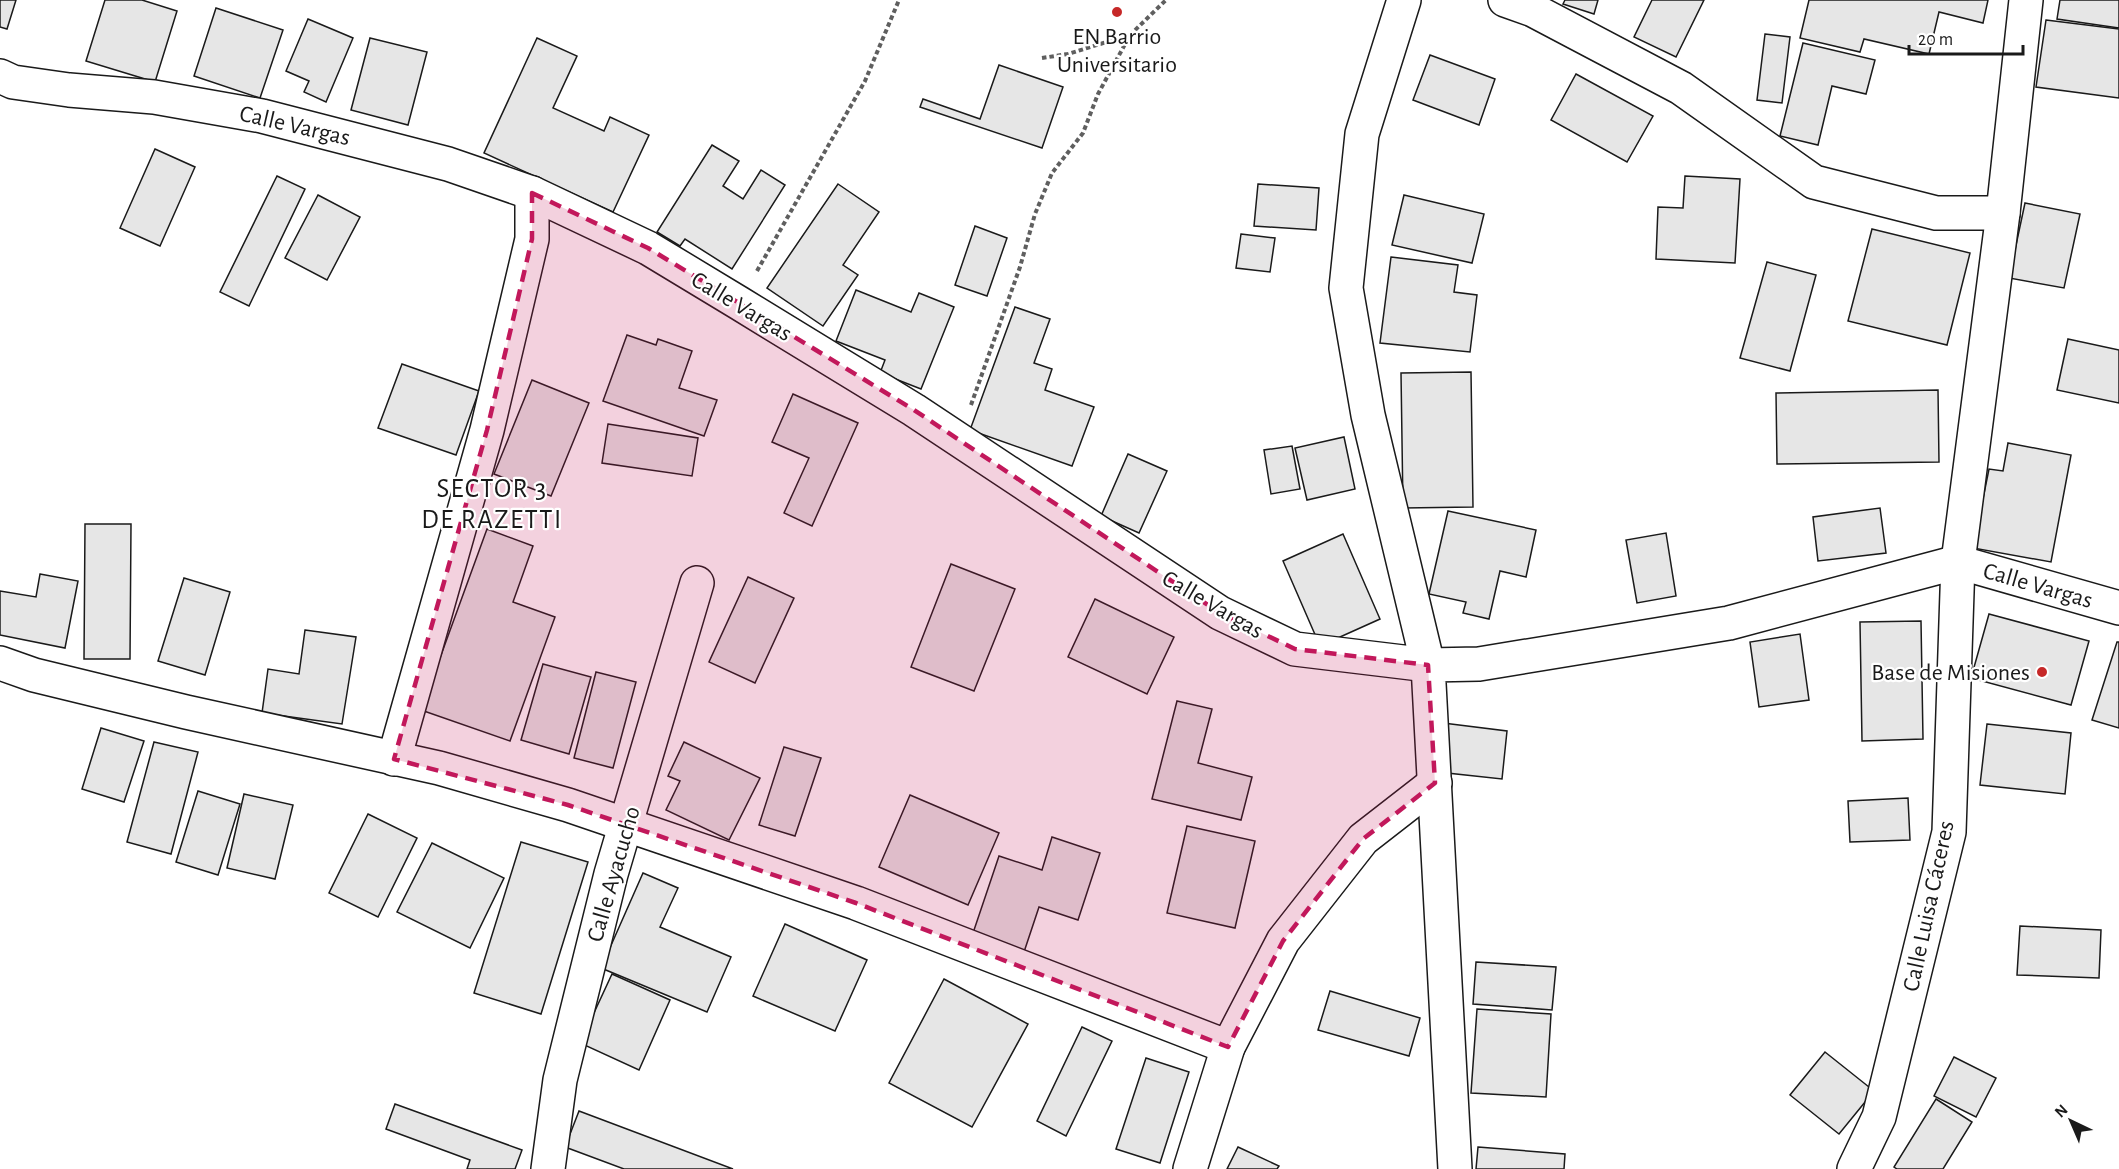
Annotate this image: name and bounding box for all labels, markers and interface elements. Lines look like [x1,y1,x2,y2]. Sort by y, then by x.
marker: EN Barrio Universitario [1110,5,1124,19]
scale bar [1909,18,2023,56]
place label: EN Barrio Universitario [1057,25,1177,77]
text: 20 m [1918,31,1953,49]
street label: Calle Vargas [237,102,352,150]
street label: Calle Vargas [687,268,796,346]
district label: SECTOR 3 DE RAZETTI [421,475,563,533]
street label: Calle Vargas [1980,559,2095,613]
street label: Calle Vargas [1158,566,1267,643]
place label: Base de Misiones [1871,661,2030,685]
marker: Base de Misiones [2035,665,2049,679]
street label: Calle Ayacucho [583,804,645,945]
street label: Calle Luisa Cáceres [1899,819,1959,994]
north arrow [2041,1091,2101,1151]
text: N [2052,1101,2071,1121]

